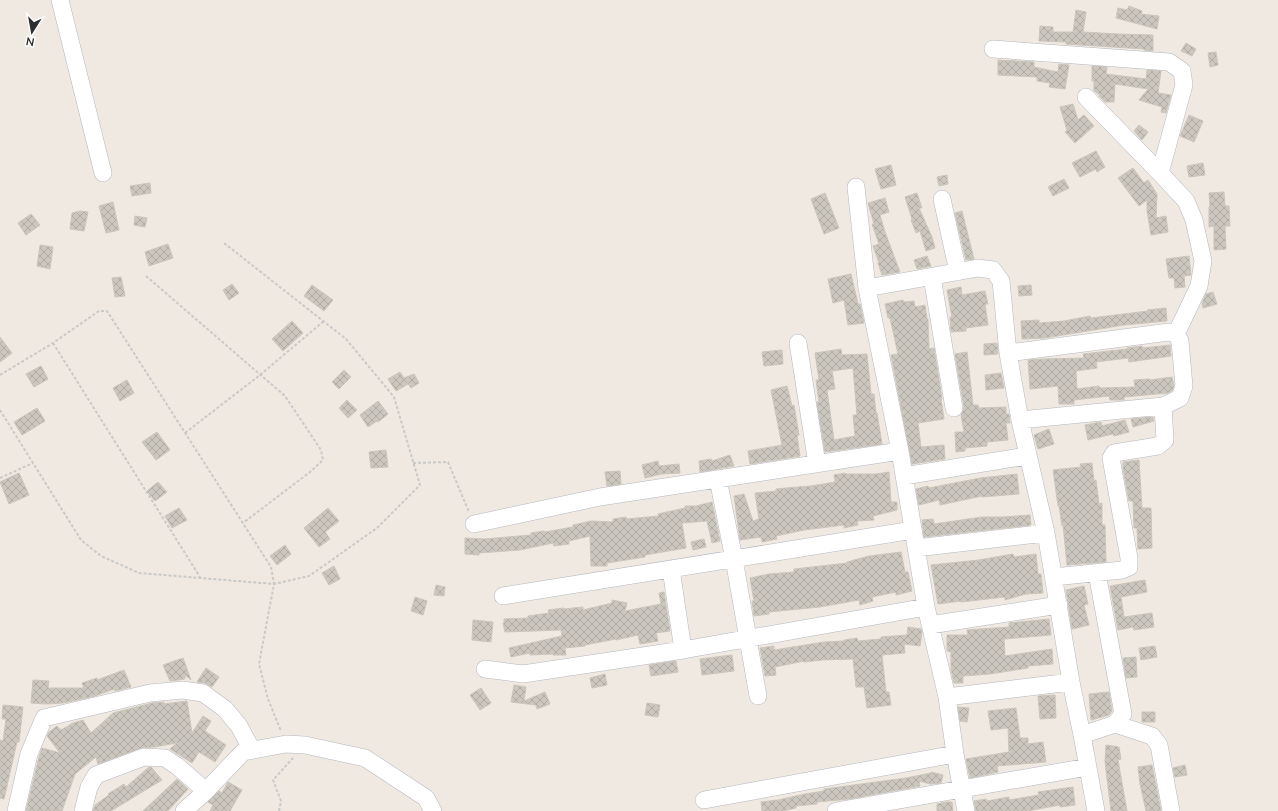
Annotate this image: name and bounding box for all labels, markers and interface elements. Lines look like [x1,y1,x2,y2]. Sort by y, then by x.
north arrow [12,12,52,52]
text: N [25,34,36,49]

